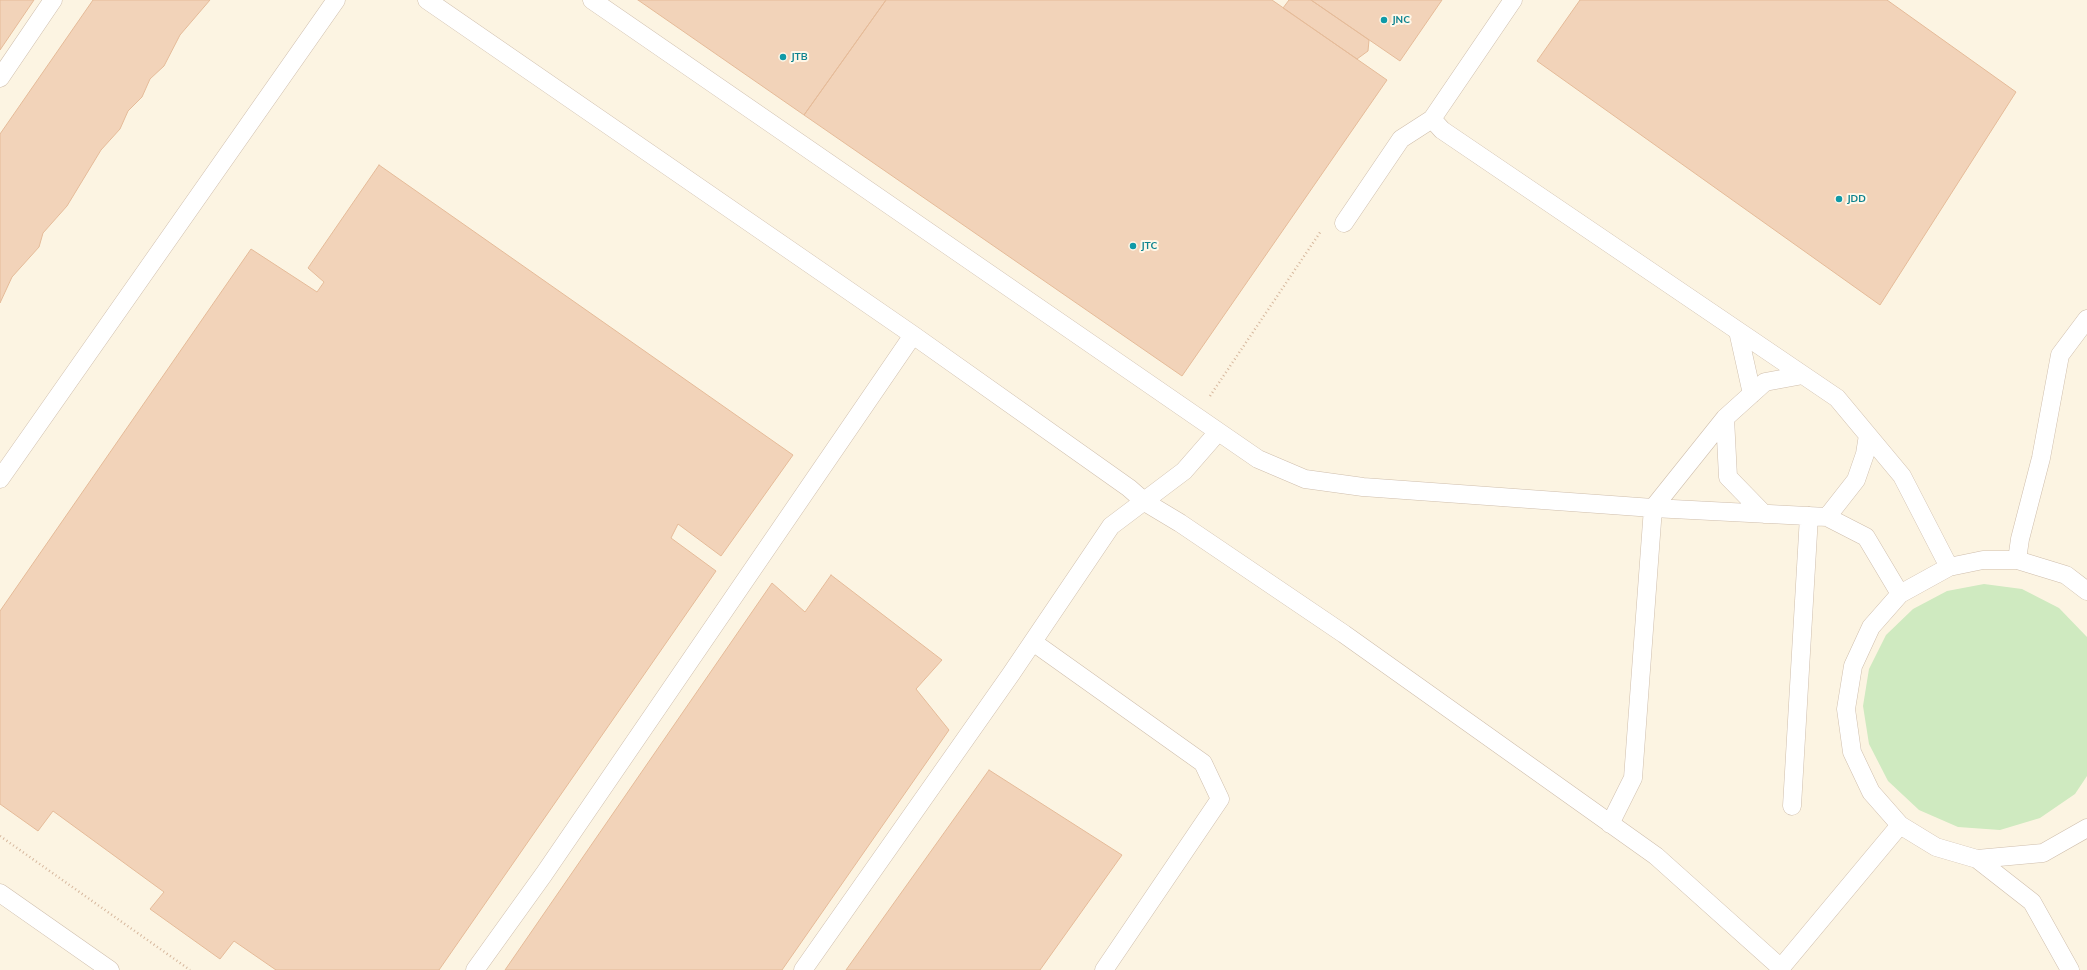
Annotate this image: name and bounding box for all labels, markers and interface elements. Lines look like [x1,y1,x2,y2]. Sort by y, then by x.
place label: JNC [1392,14,1410,26]
marker: JNC [1379,15,1389,25]
place label: JTB [791,51,808,63]
marker: JTB [778,52,788,62]
place label: JDD [1847,193,1866,205]
marker: JDD [1834,194,1844,204]
place label: JTC [1141,240,1157,252]
marker: JTC [1128,241,1138,251]

